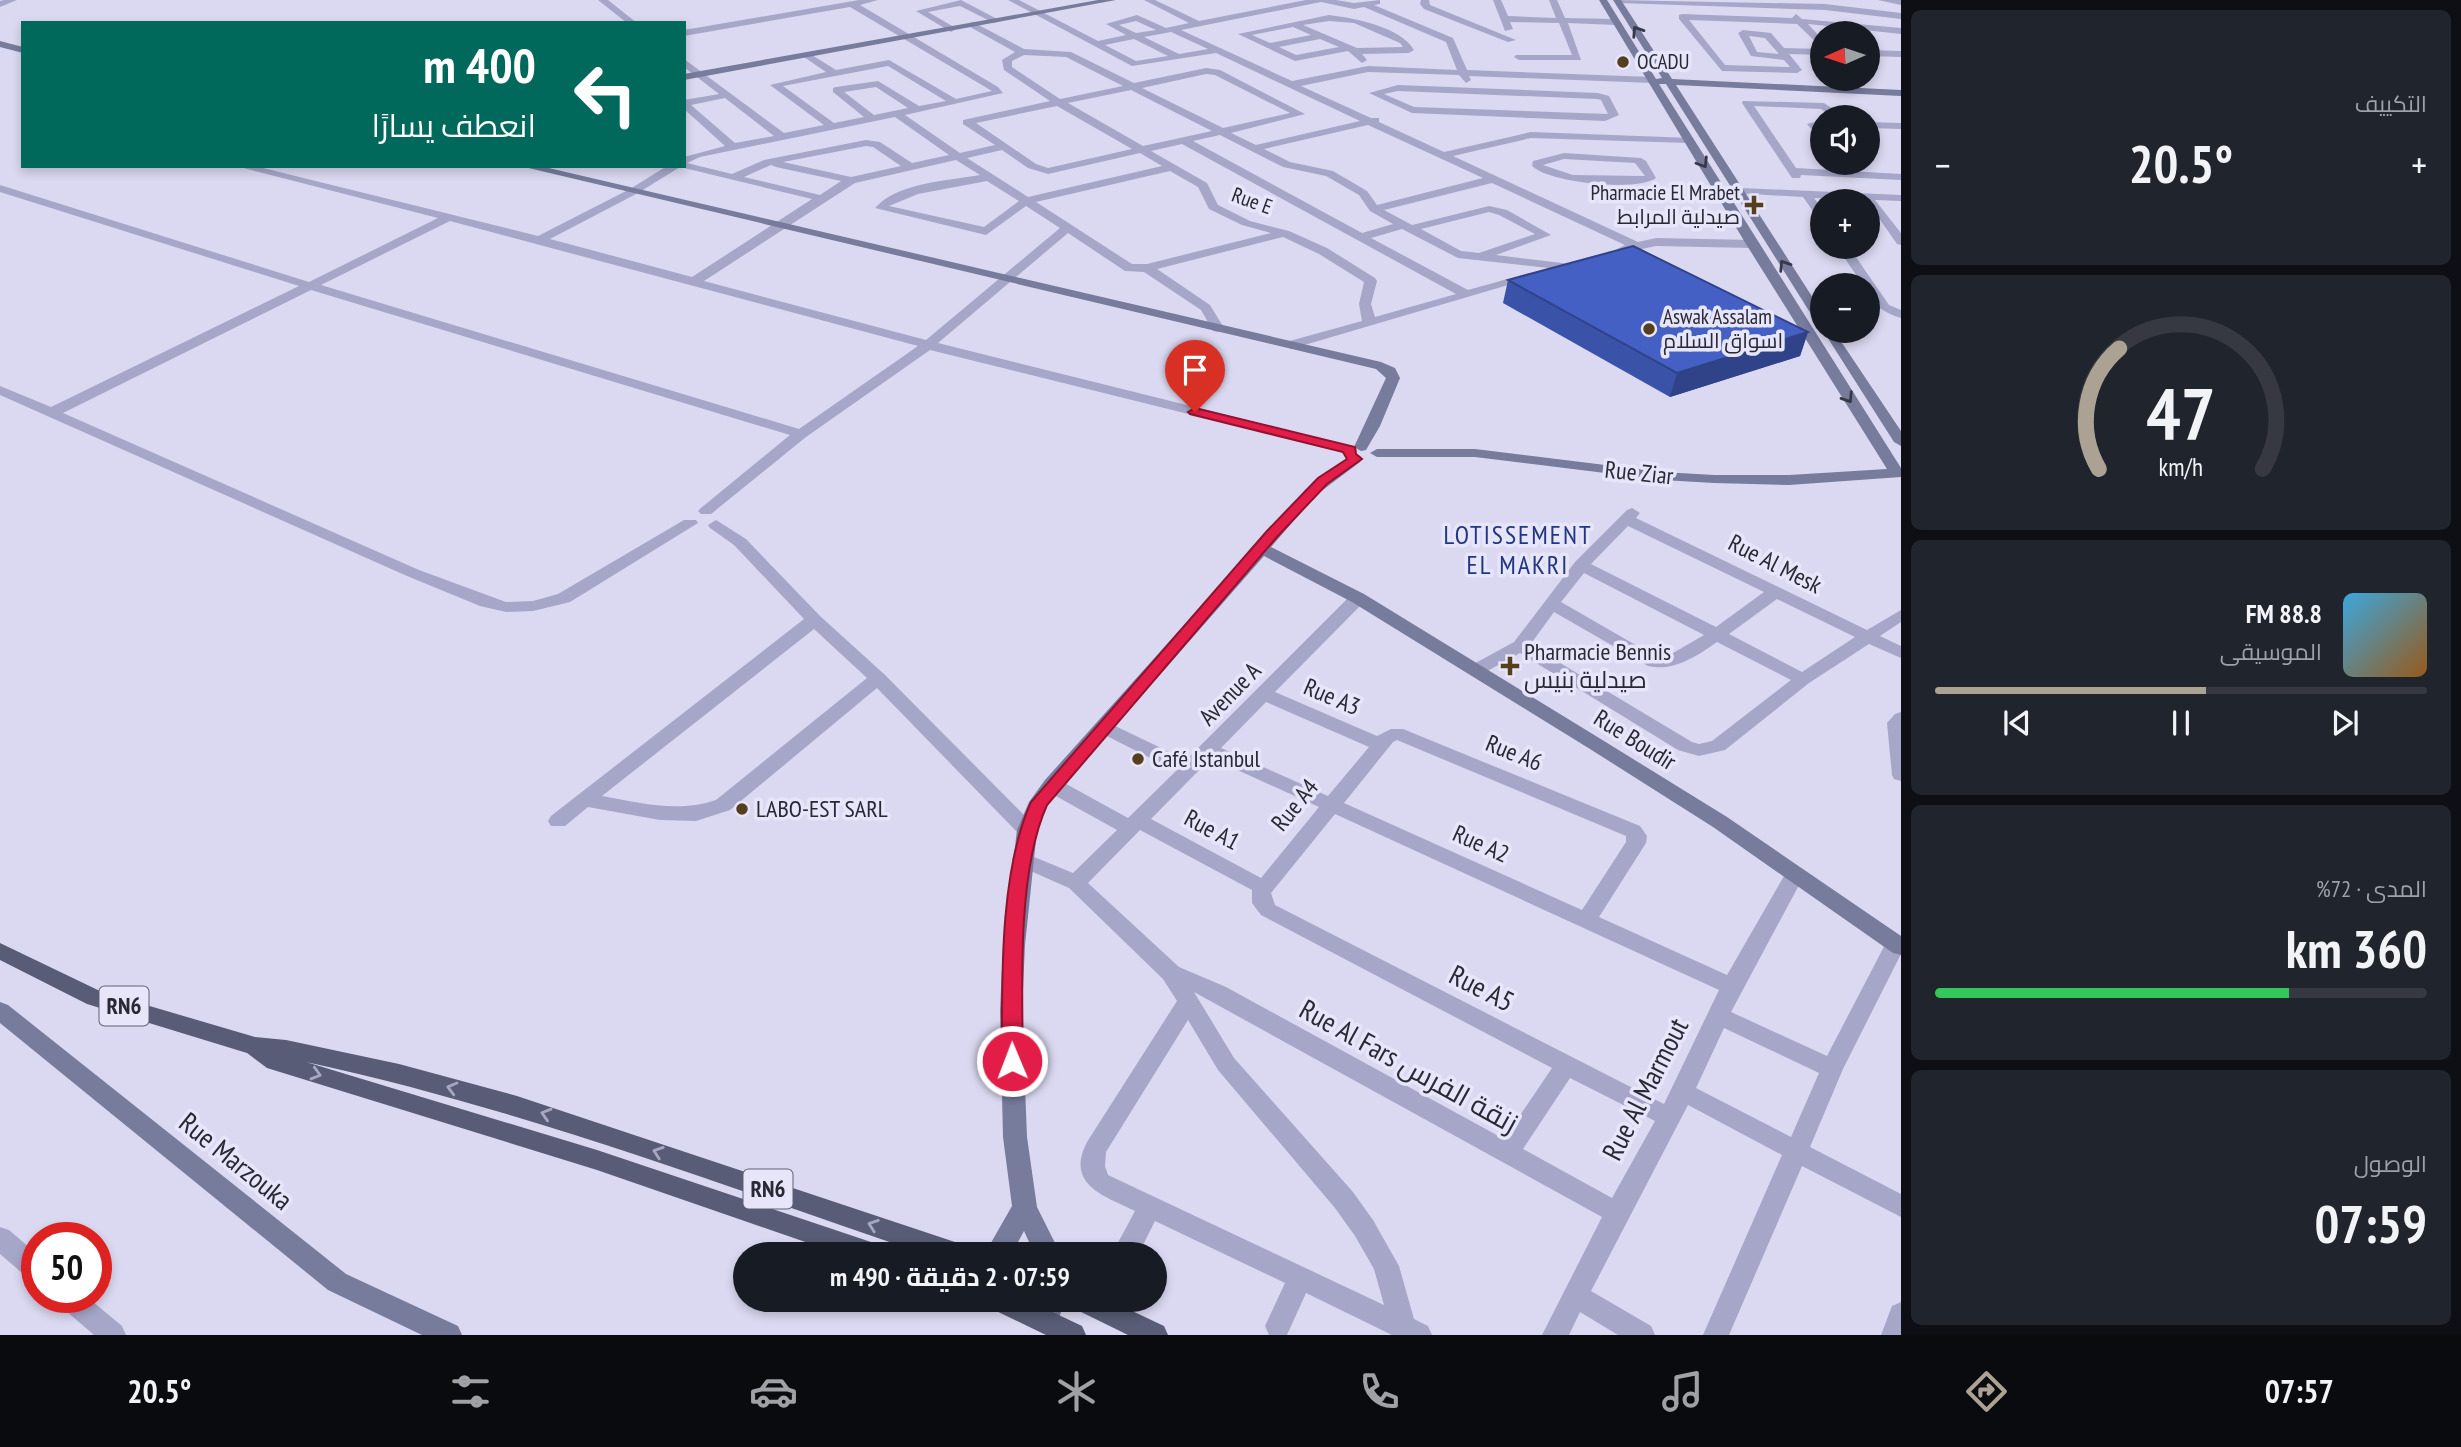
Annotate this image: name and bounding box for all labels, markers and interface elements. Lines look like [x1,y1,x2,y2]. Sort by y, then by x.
north arrow [1810,21,1880,91]
map controls [1810,21,1880,343]
one-way arrow [1632,26,1645,39]
text: 400 m [423,33,536,97]
place label: OCADU [1637,48,1690,75]
icon: left [560,49,651,140]
marker: OCADU [1615,54,1631,70]
text: التكييف [2355,89,2427,118]
text: انعطف يسارًا [371,104,536,146]
button: sound [1810,105,1880,175]
text: 20.5° [2129,130,2233,197]
text: − [1935,140,1951,189]
text: + [2411,140,2427,189]
one-way arrow [1694,155,1707,168]
place label: Pharmacie El Mrabet صيدلية المرابط [1590,179,1740,230]
street label: Rue E [1228,181,1276,220]
button: + [1810,189,1880,259]
marker: Pharmacie El Mrabet صيدلية المرابط [1746,197,1762,213]
one-way arrow [1780,260,1793,273]
button: − [1810,273,1880,343]
place label: Aswak Assalam اسواق السلام [1663,303,1783,355]
marker: Aswak Assalam اسواق السلام [1641,321,1657,337]
pin [1165,340,1225,412]
icon: arrive [1176,351,1214,389]
text: 47 [2146,365,2216,459]
one-way arrow [1840,390,1853,403]
text: km/h [2159,450,2203,482]
street label: Rue Ziar [1603,454,1675,492]
district label: LOTISSEMENT EL MAKRI [1443,518,1593,581]
street label: Rue Al Mesk [1723,527,1828,601]
text: 88.8 FM [2246,597,2322,630]
place label: Pharmacie Bennis صيدلية بنيس [1524,636,1671,695]
text: الموسيقى [2220,637,2322,666]
street label: Avenue A [1192,655,1268,732]
marker: Pharmacie Bennis صيدلية بنيس [1502,658,1518,674]
street label: Rue A3 [1299,671,1365,722]
street label: Rue Boudir [1588,702,1683,777]
icon: previous [1998,704,2036,742]
icon: pause [2162,704,2200,742]
icon: next [2326,704,2364,742]
street label: Rue A6 [1481,727,1547,778]
place label: Café Istanbul [1152,743,1261,774]
marker: Café Istanbul [1130,751,1146,767]
street label: Rue A4 [1264,772,1325,837]
place label: LABO-EST SARL [756,793,888,824]
marker: LABO-EST SARL [734,801,750,817]
street label: Rue A1 [1179,802,1245,857]
street label: Rue A2 [1448,817,1514,870]
text: المدى · 72% [2316,874,2427,903]
text: 360 km [2286,915,2427,982]
street label: Rue A5 [1443,956,1521,1020]
road number: RN6 [100,987,148,1026]
street label: Rue Al Fars زنقة الفرس [1293,990,1525,1141]
street label: Rue Al Marmout [1593,1011,1696,1166]
position arrow [975,1024,1049,1098]
one-way arrow [309,1066,321,1080]
one-way arrow [446,1082,458,1096]
street label: Rue Marzouka [172,1103,301,1218]
one-way arrow [540,1108,552,1123]
one-way arrow [652,1146,665,1160]
text: الوصول [2354,1149,2427,1178]
road number: RN6 [744,1170,792,1208]
text: 07:59 [2315,1190,2427,1257]
one-way arrow [868,1219,880,1233]
speed limit sign: 50 [21,1222,112,1313]
text: 07:59 · 2 دقيقة · 490 m [830,1260,1070,1293]
icon: filters [446,1367,495,1416]
icon: car [749,1367,798,1416]
icon: climate [1052,1367,1101,1416]
icon: phone [1355,1367,1404,1416]
icon: music [1658,1367,1707,1416]
icon: directions [1962,1367,2011,1416]
text: 20.5° [127,1370,192,1412]
text: 07:57 [2265,1370,2334,1412]

